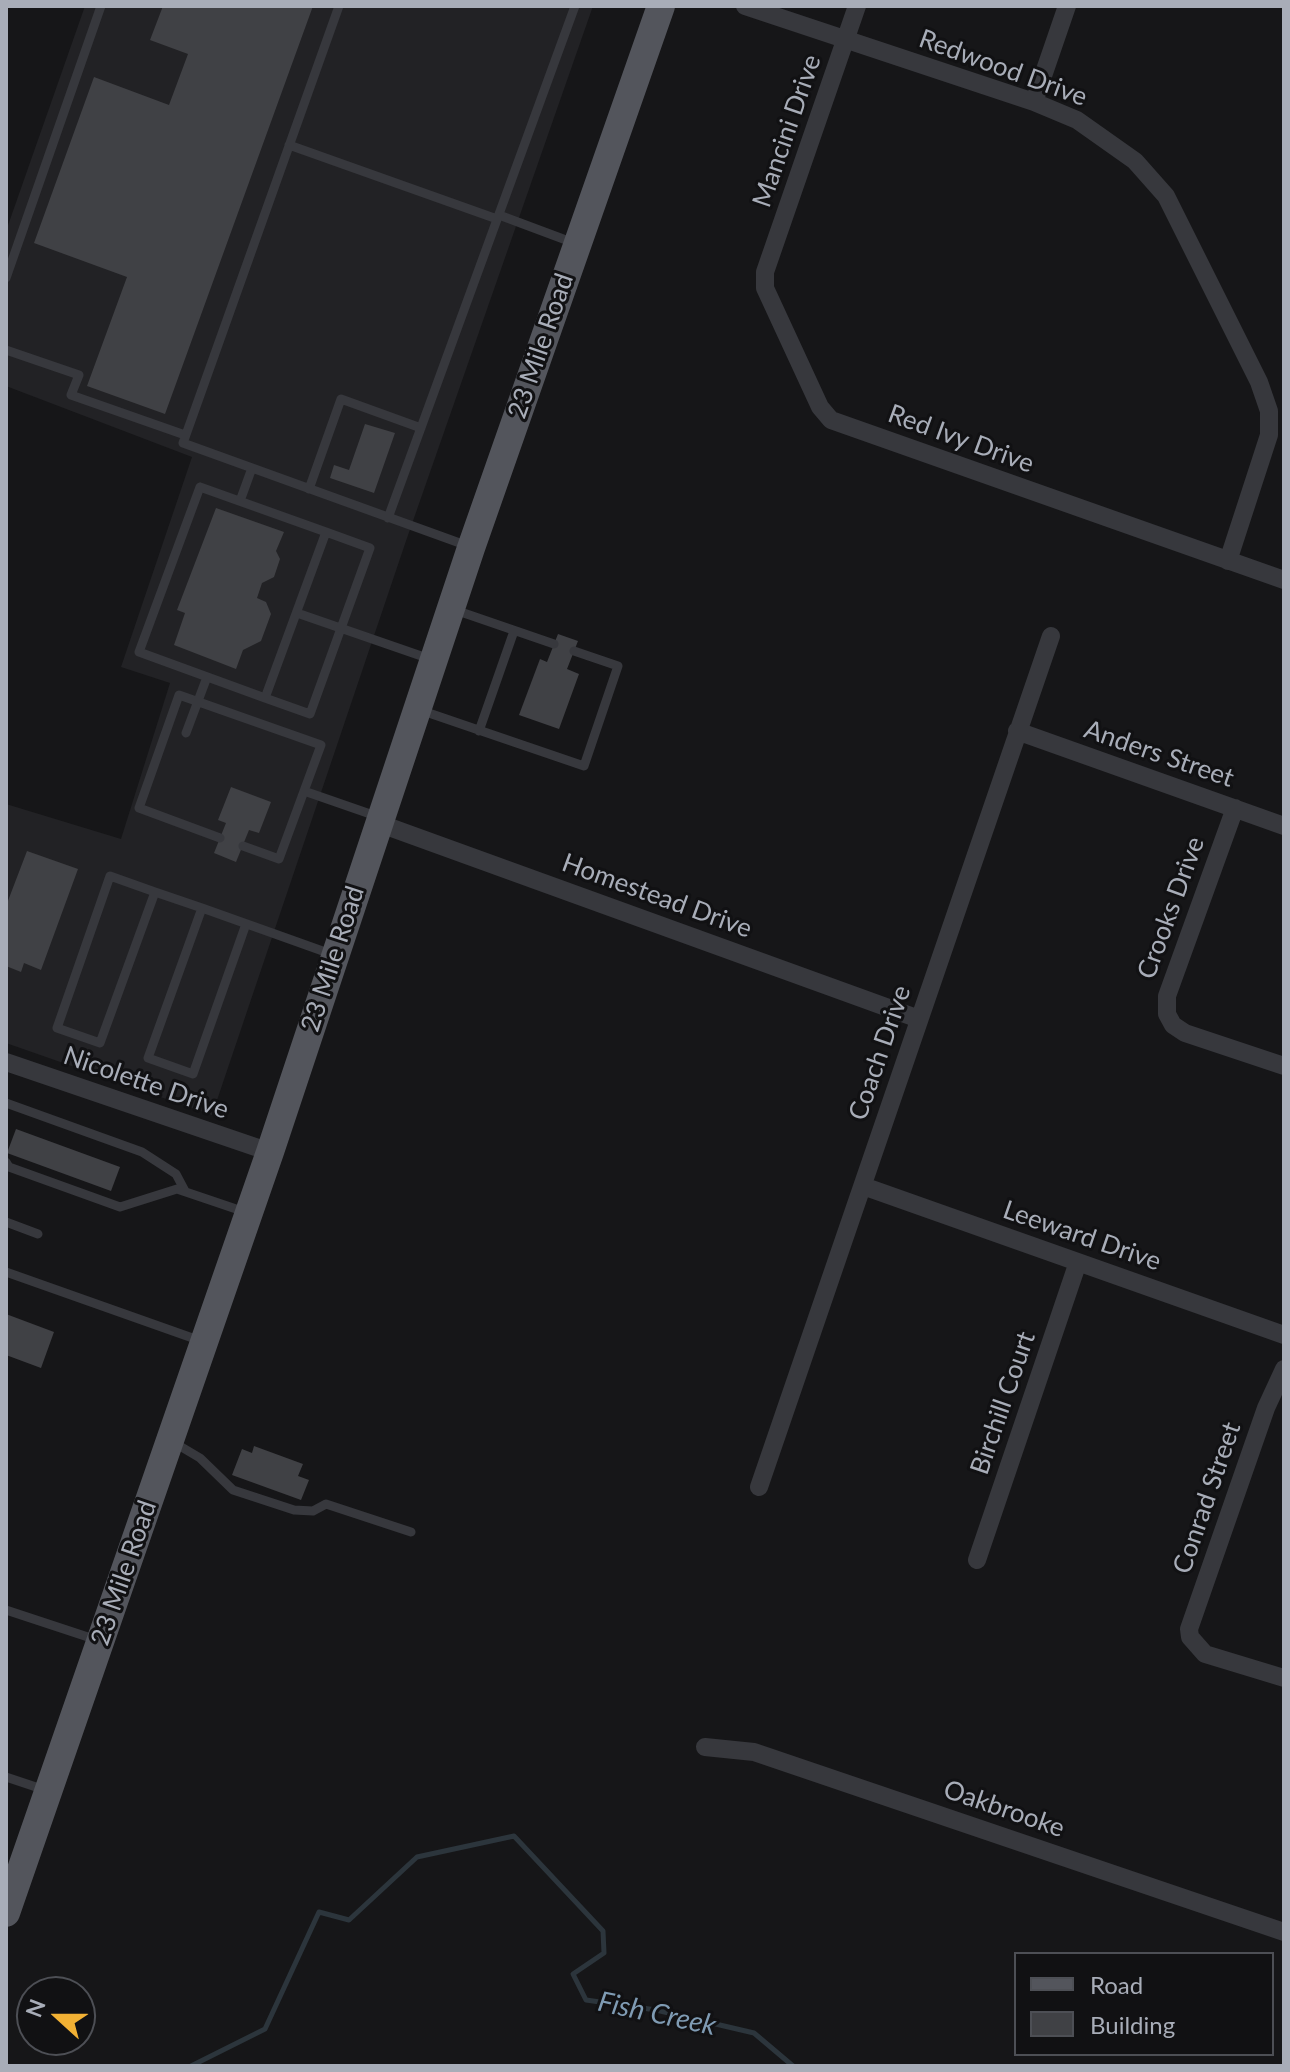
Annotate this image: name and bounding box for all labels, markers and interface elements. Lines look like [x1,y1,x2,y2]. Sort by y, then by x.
street label: Redwood Drive [915,23,1091,113]
street label: Mancini Drive [746,51,828,211]
street label: 23 Mile Road [502,269,580,423]
street label: Red Ivy Drive [884,398,1038,480]
street label: Anders Street [1080,714,1238,794]
street label: Crooks Drive [1131,833,1211,983]
street label: Homestead Drive [558,847,756,945]
street label: 23 Mile Road [295,882,371,1036]
street label: Coach Drive [842,982,918,1124]
street label: Nicolette Drive [59,1040,233,1126]
street label: Leeward Drive [999,1194,1165,1278]
street label: Birchill Court [964,1328,1042,1478]
street label: Conrad Street [1166,1418,1248,1578]
street label: 23 Mile Road [85,1496,163,1650]
street label: Oakbrooke [939,1774,1069,1844]
legend [1014,1952,1274,2056]
text: Road [1090,1970,1143,1999]
north arrow [16,1976,96,2056]
water label: Fish Creek [595,1985,719,2043]
text: N [19,1995,51,2021]
text: Building [1090,2010,1175,2039]

